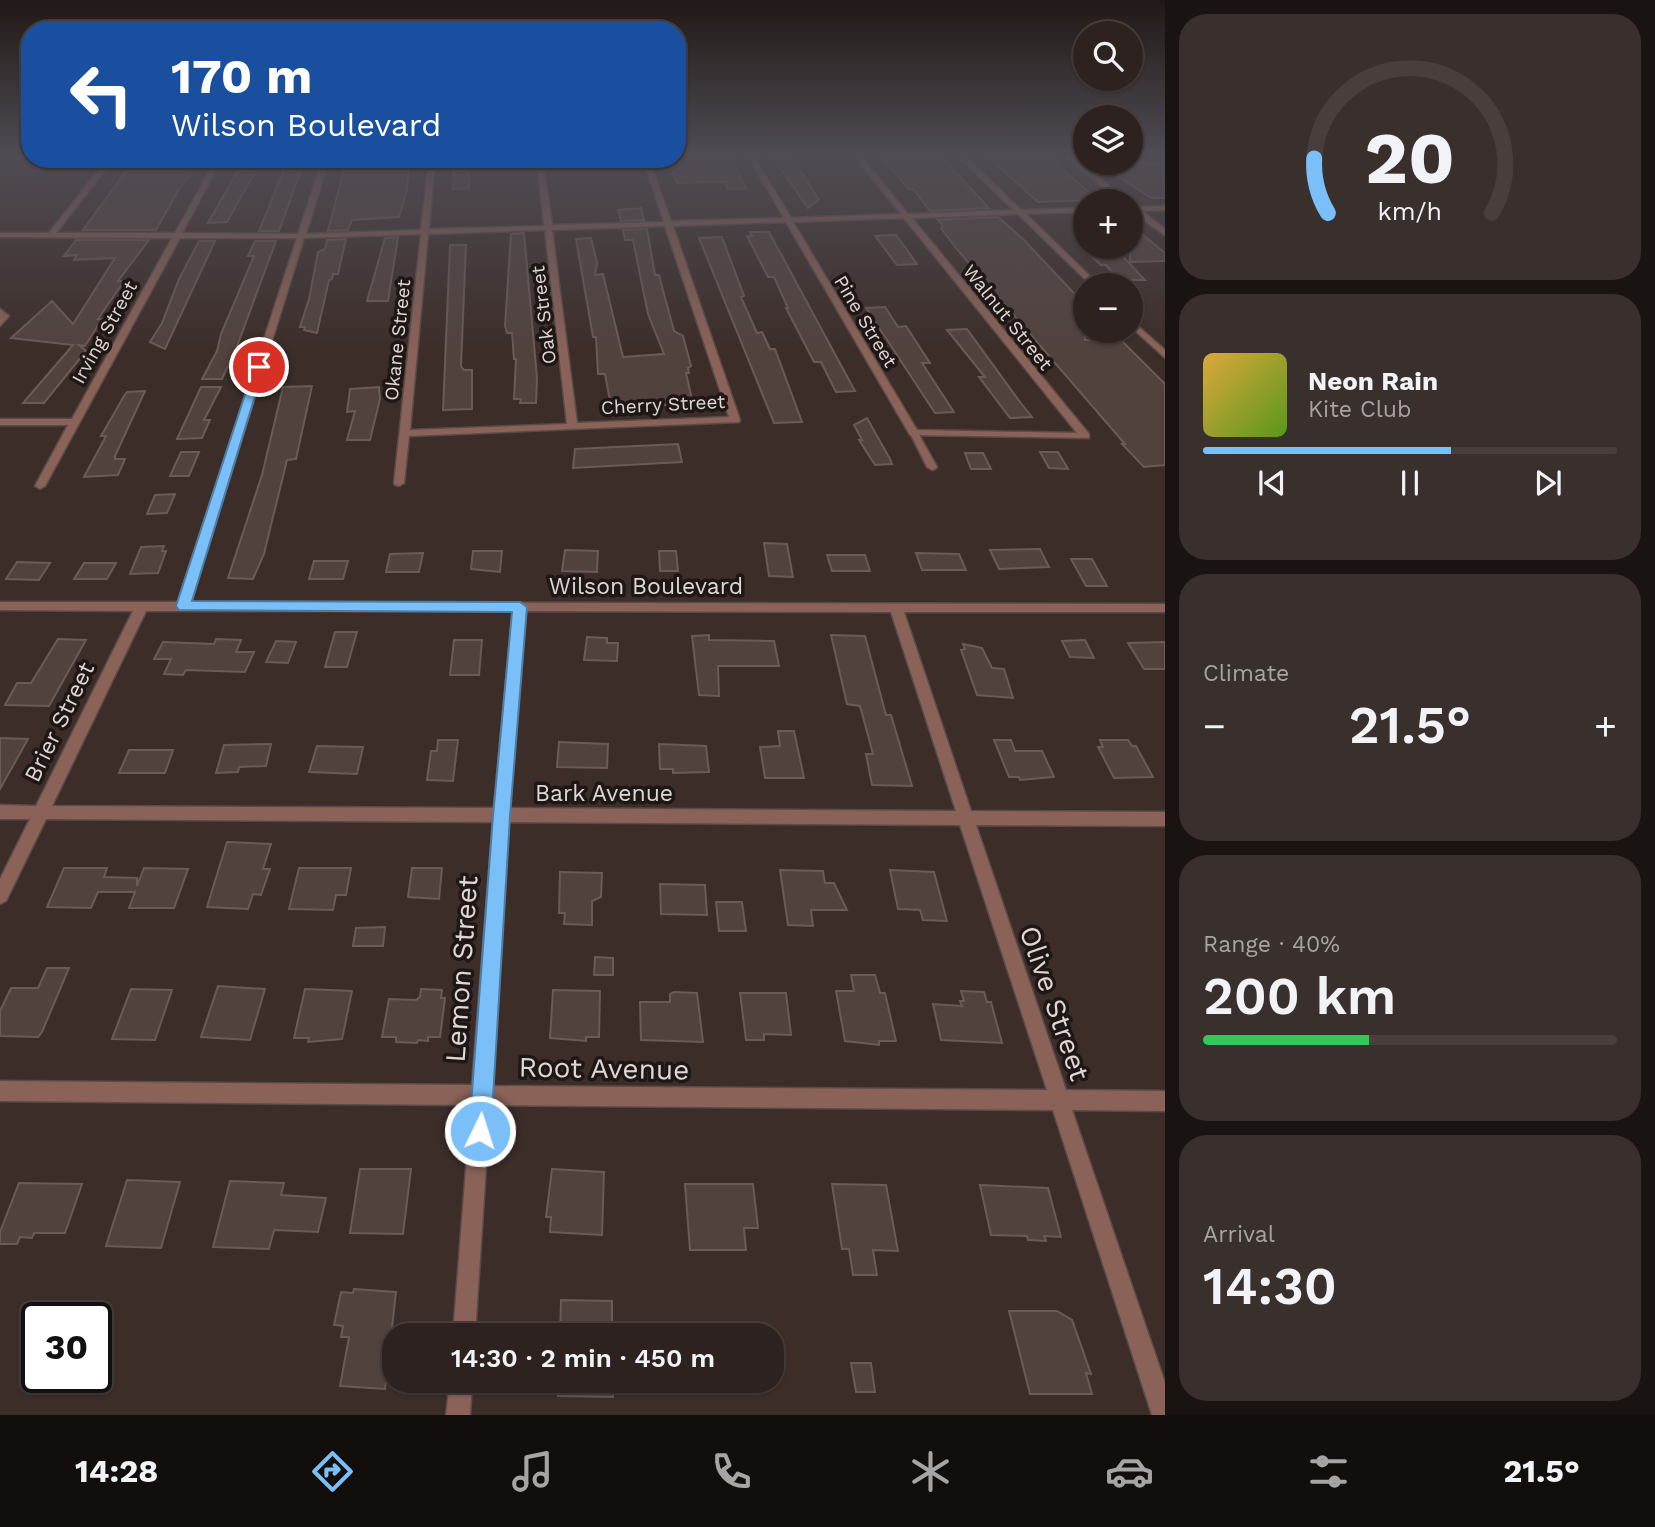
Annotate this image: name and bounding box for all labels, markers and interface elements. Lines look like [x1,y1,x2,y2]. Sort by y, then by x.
map controls [1073,21,1143,343]
button: search [1073,21,1143,91]
text: 170 m [171,47,312,105]
icon: left [56,49,147,140]
button: layers [1073,105,1143,175]
text: Wilson Boulevard [171,106,441,144]
text: 20 [1365,115,1455,201]
button: + [1073,189,1143,259]
text: km/h [1378,197,1442,226]
street label: Walnut Street [958,260,1057,375]
street label: Oak Street [526,264,561,365]
street label: Pine Street [829,271,902,371]
button: − [1073,273,1143,343]
street label: Irving Street [67,277,142,388]
street label: Okane Street [380,278,415,402]
pin [229,337,289,397]
icon: arrive [240,348,278,386]
text: Neon Rain [1308,366,1438,396]
street label: Cherry Street [600,390,726,419]
text: Kite Club [1308,396,1411,423]
icon: previous [1253,464,1291,502]
icon: pause [1391,464,1429,502]
icon: next [1529,464,1567,502]
street label: Wilson Boulevard [549,573,743,600]
street label: Brier Street [19,658,100,786]
text: Climate [1203,660,1289,687]
text: 21.5° [1349,695,1471,756]
text: − [1203,704,1226,748]
text: + [1594,704,1617,748]
street label: Bark Avenue [535,780,673,807]
street label: Lemon Street [439,874,485,1064]
street label: Olive Street [1013,921,1097,1085]
text: Range · 40% [1203,931,1340,958]
text: 200 km [1203,966,1396,1027]
street label: Root Avenue [518,1051,690,1086]
position arrow [443,1094,517,1168]
text: Arrival [1203,1221,1275,1248]
text: 14:30 [1203,1256,1337,1317]
speed limit sign: 30 [21,1302,112,1393]
text: 14:30 · 2 min · 450 m [451,1343,715,1373]
icon: directions [308,1447,357,1496]
icon: music [508,1447,557,1496]
icon: phone [707,1447,756,1496]
icon: climate [906,1447,955,1496]
icon: car [1105,1447,1154,1496]
icon: filters [1304,1447,1353,1496]
text: 14:28 [75,1452,158,1490]
text: 21.5° [1503,1452,1580,1490]

